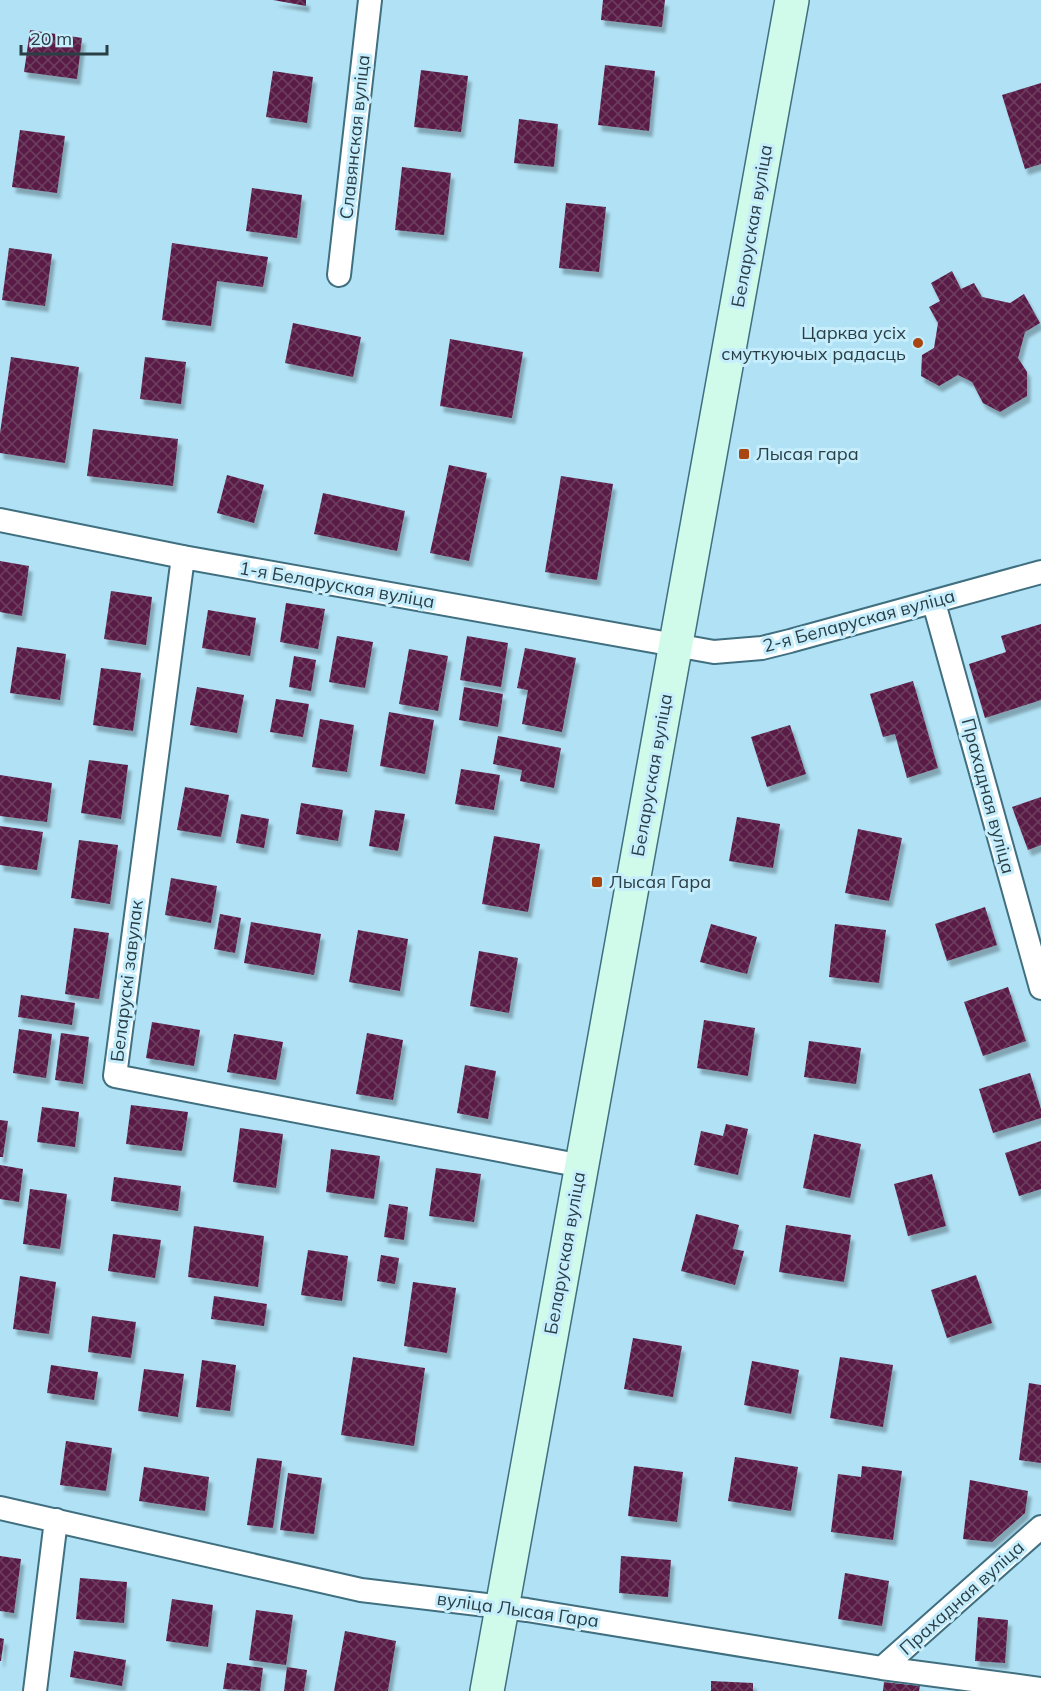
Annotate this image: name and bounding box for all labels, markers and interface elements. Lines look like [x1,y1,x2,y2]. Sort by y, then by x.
scale bar [21,18,106,56]
text: 20 m [30,27,72,50]
street label: Славянская вуліца [334,54,375,220]
street label: Беларуская вуліца [726,143,777,309]
place label: Царква усіх смуткуючых радасць [721,321,906,365]
marker: Царква усіх смуткуючых радасць [911,336,925,350]
place label: Лысая гара [756,442,859,465]
marker: Лысая гара [737,447,751,461]
street label: 1-я Беларуская вуліца [238,556,437,613]
street label: 2-я Беларуская вуліца [760,584,957,657]
street label: Беларуская вуліца [626,692,677,858]
street label: Прахадная вуліца [957,716,1020,876]
place label: Лысая Гара [609,870,711,893]
marker: Лысая Гара [590,875,604,889]
street label: Беларускі завулак [105,898,148,1063]
street label: Беларуская вуліца [539,1170,590,1336]
street label: Прахадная вуліца [895,1536,1029,1660]
street label: вуліца Лысая Гара [436,1587,600,1632]

